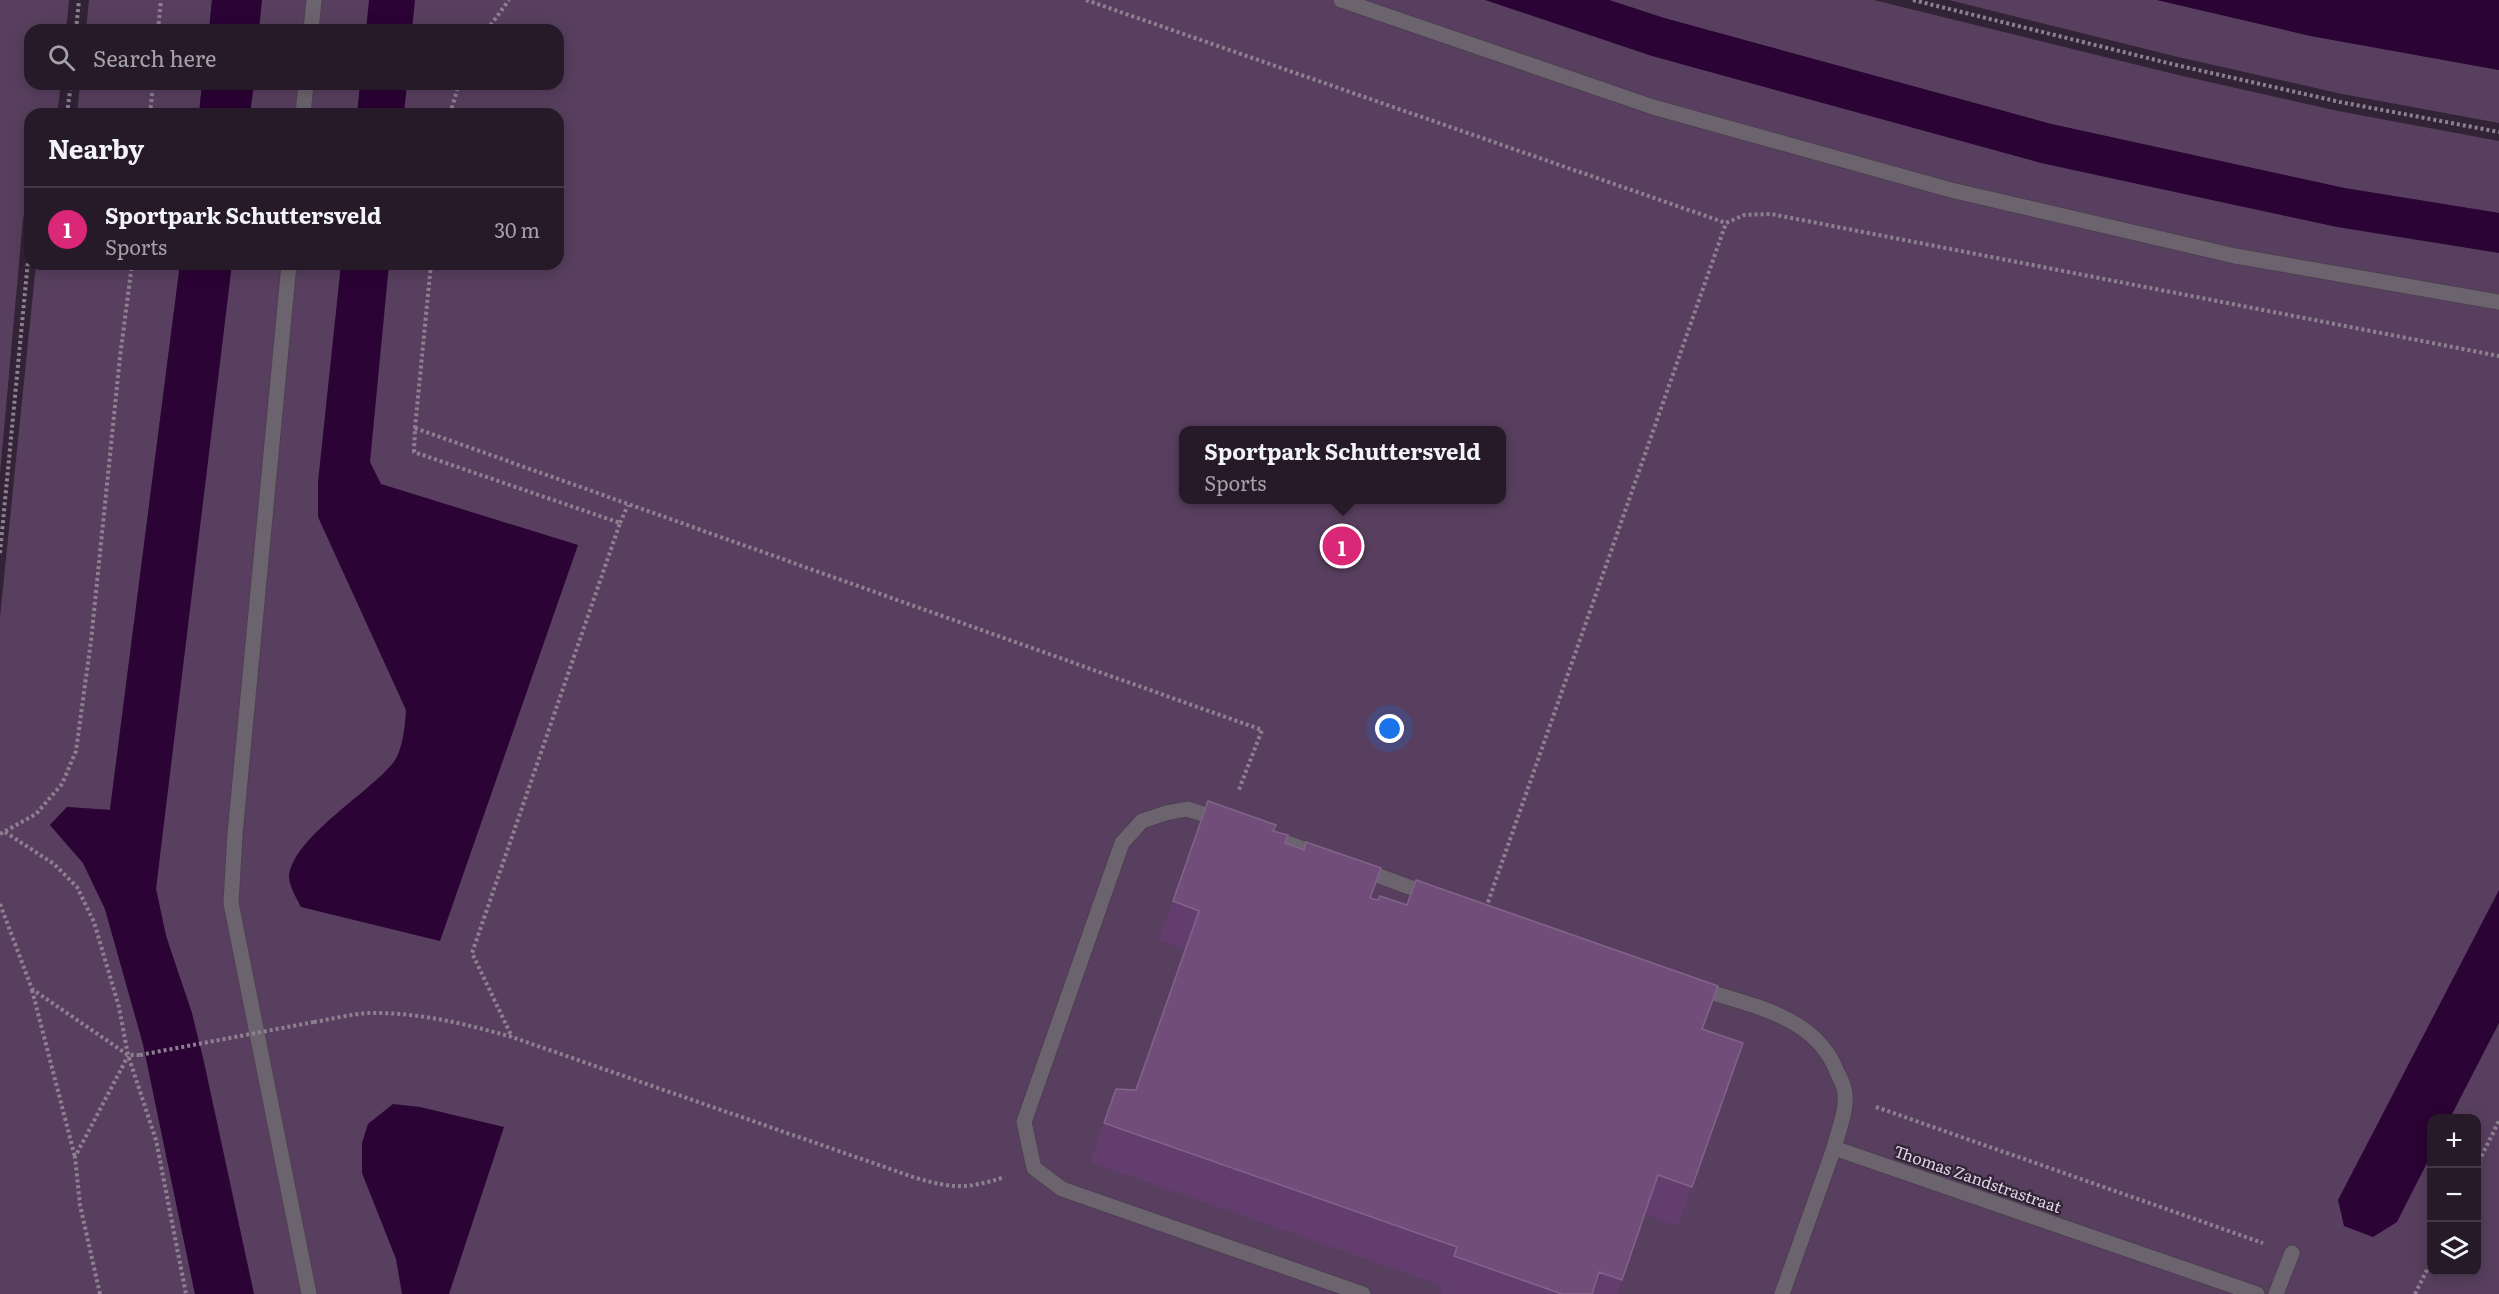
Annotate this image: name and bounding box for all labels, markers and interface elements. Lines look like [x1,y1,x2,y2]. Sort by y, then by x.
search box [24,24,564,90]
icon: search [45,41,78,74]
text: Search here [93,41,216,74]
text: Nearby [48,128,144,167]
text: Sportpark Schuttersveld [105,198,381,231]
text: 1 [63,214,72,244]
text: 30 m [494,214,540,244]
text: Sports [105,231,167,261]
popup [1179,426,1506,504]
text: Sportpark Schuttersveld [1204,434,1481,467]
text: Sports [1204,467,1266,497]
pin: 1 [1322,524,1362,568]
your location [1375,714,1404,743]
map controls [2427,1114,2481,1276]
button: + [2427,1114,2481,1168]
street label: Thomas Zandstrastraat [1891,1138,2066,1218]
button: − [2427,1168,2481,1222]
button: layers [2427,1222,2481,1276]

